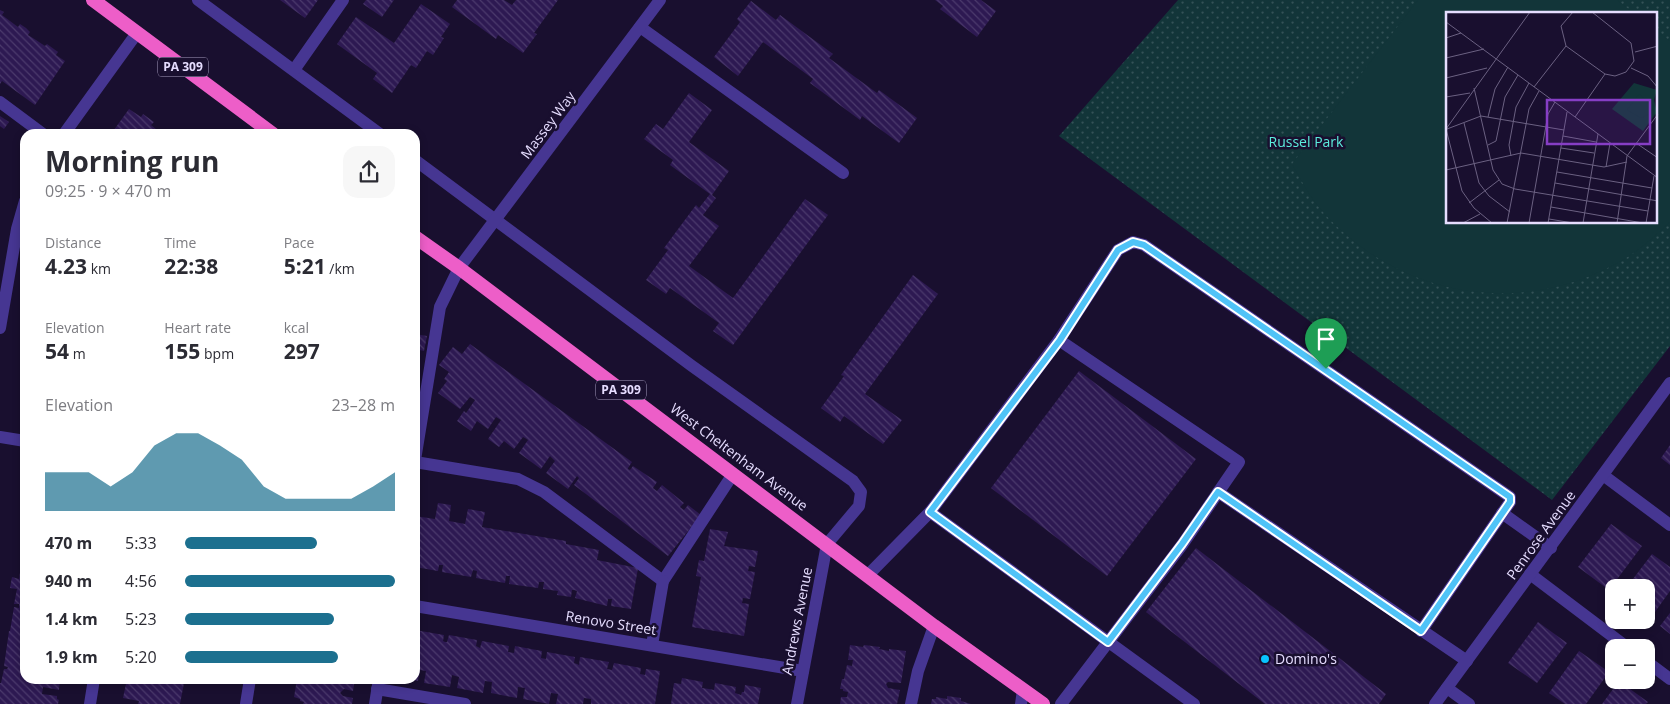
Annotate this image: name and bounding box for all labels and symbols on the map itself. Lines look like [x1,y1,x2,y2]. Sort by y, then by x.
inset map [1446,12,1658,224]
road number: PA 309 [158,58,208,76]
street label: Massey Way [516,86,580,162]
park label: Russel Park [1269,132,1344,151]
pin [1305,318,1347,369]
road number: PA 309 [596,380,646,400]
street label: West Cheltenham Avenue [666,398,812,515]
street label: Penrose Avenue [1502,486,1579,583]
street label: Andrews Avenue [777,565,816,676]
street label: Renovo Street [564,606,658,639]
place label: Domino's [1275,649,1337,668]
marker: Domino's [1259,653,1271,665]

